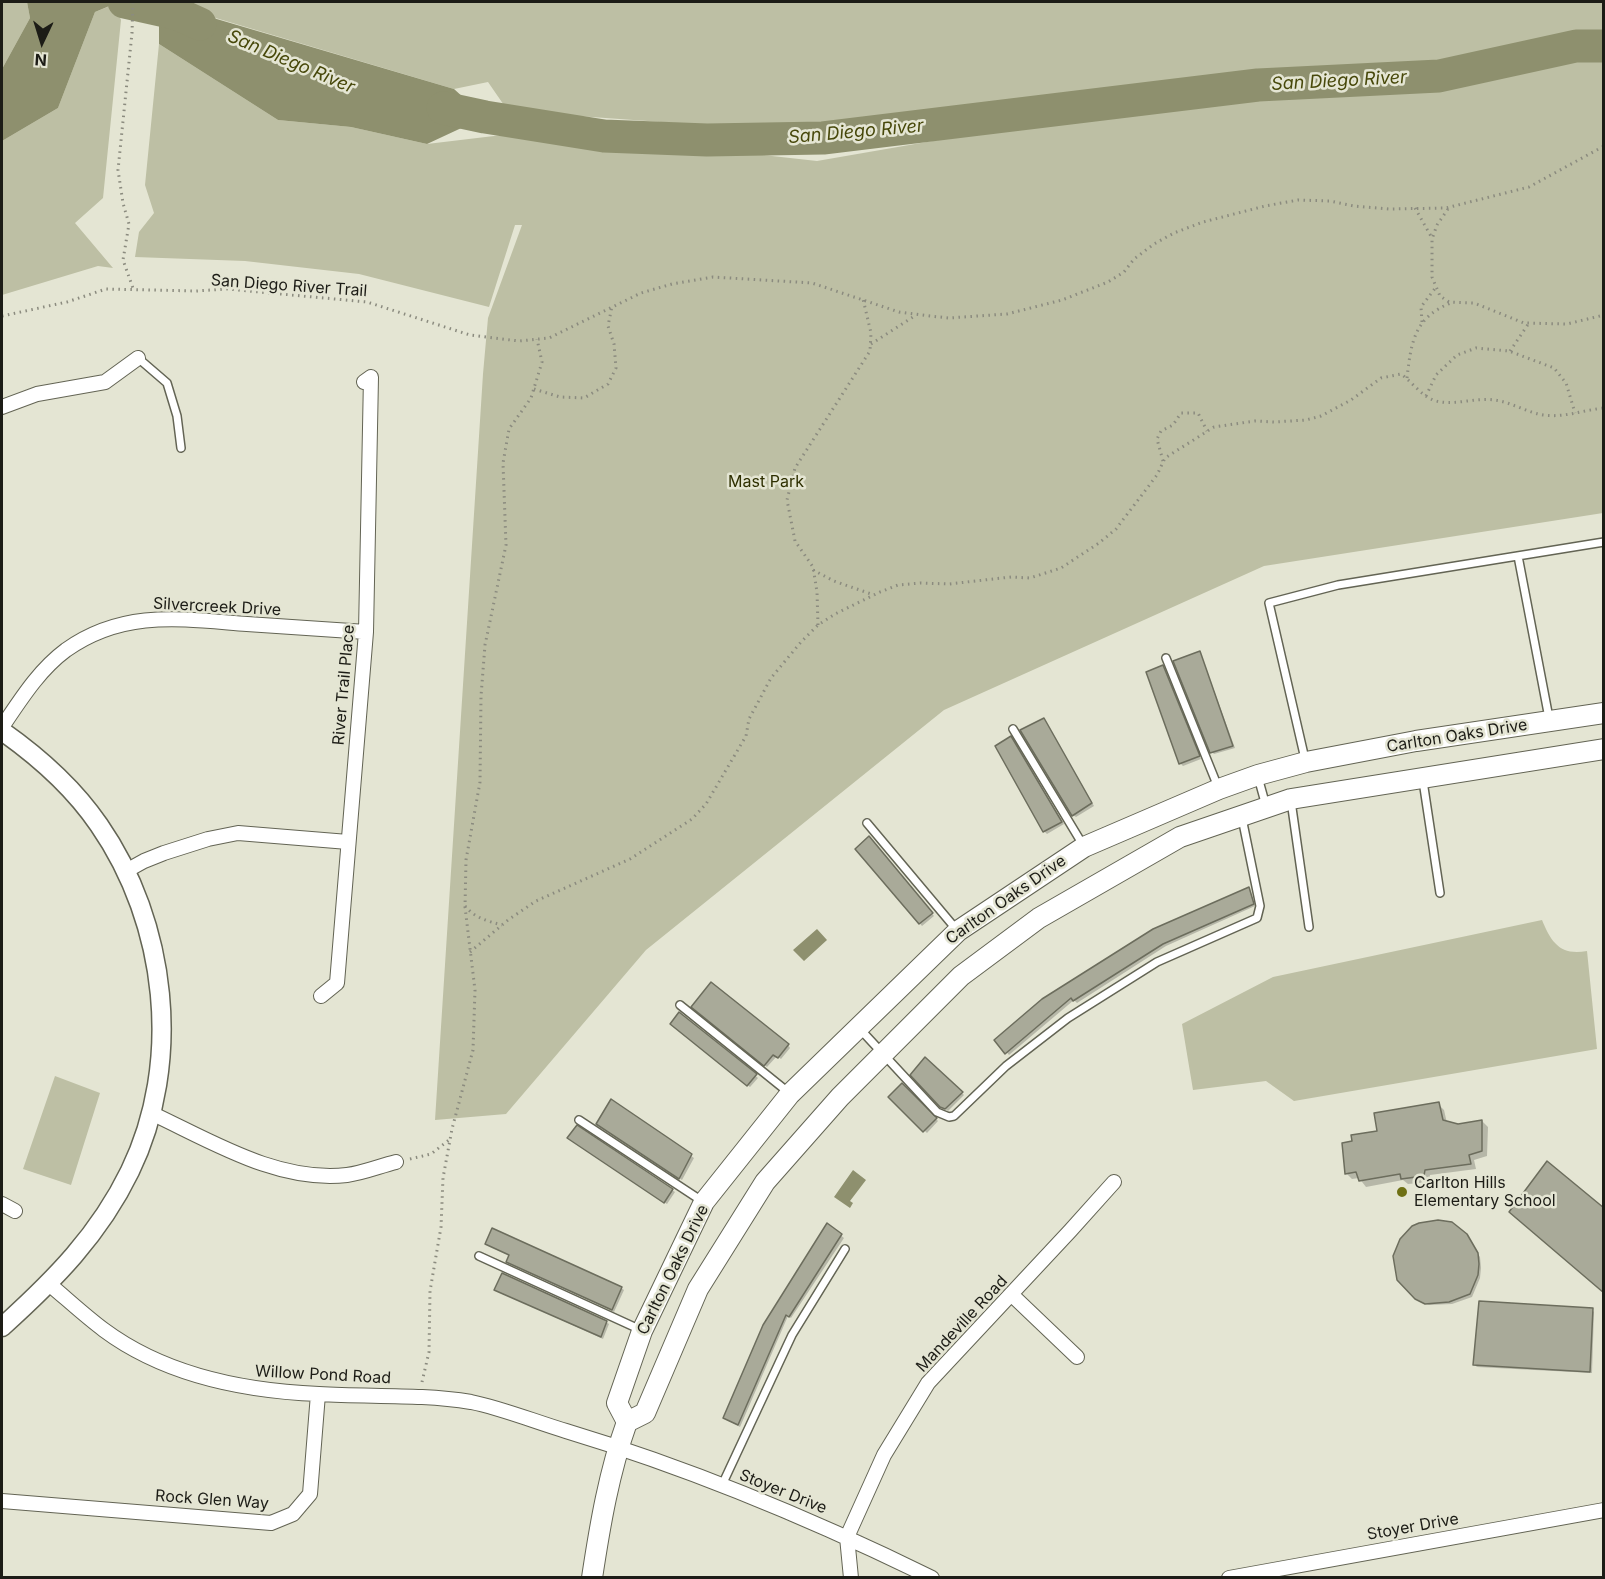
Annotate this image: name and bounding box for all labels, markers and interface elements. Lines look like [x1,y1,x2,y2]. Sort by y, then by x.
north arrow [12,12,72,72]
water label: San Diego River [224,26,358,98]
text: N [34,50,48,70]
water label: San Diego River [1271,67,1407,95]
water label: San Diego River [787,115,925,149]
street label: San Diego River Trail [210,271,368,301]
park label: Mast Park [728,472,804,492]
street label: Silvercreek Drive [152,594,282,620]
street label: River Trail Place [329,624,359,746]
street label: Carlton Oaks Drive [1385,715,1529,757]
street label: Carlton Oaks Drive [942,851,1070,949]
place label: Carlton Hills Elementary School [1414,1173,1556,1211]
marker: Carlton Hills Elementary School [1395,1185,1409,1199]
street label: Carlton Oaks Drive [633,1202,713,1338]
street label: Mandeville Road [912,1272,1012,1376]
street label: Willow Pond Road [254,1362,392,1388]
street label: Stoyer Drive [736,1466,830,1518]
street label: Rock Glen Way [155,1486,269,1514]
street label: Stoyer Drive [1366,1509,1460,1545]

